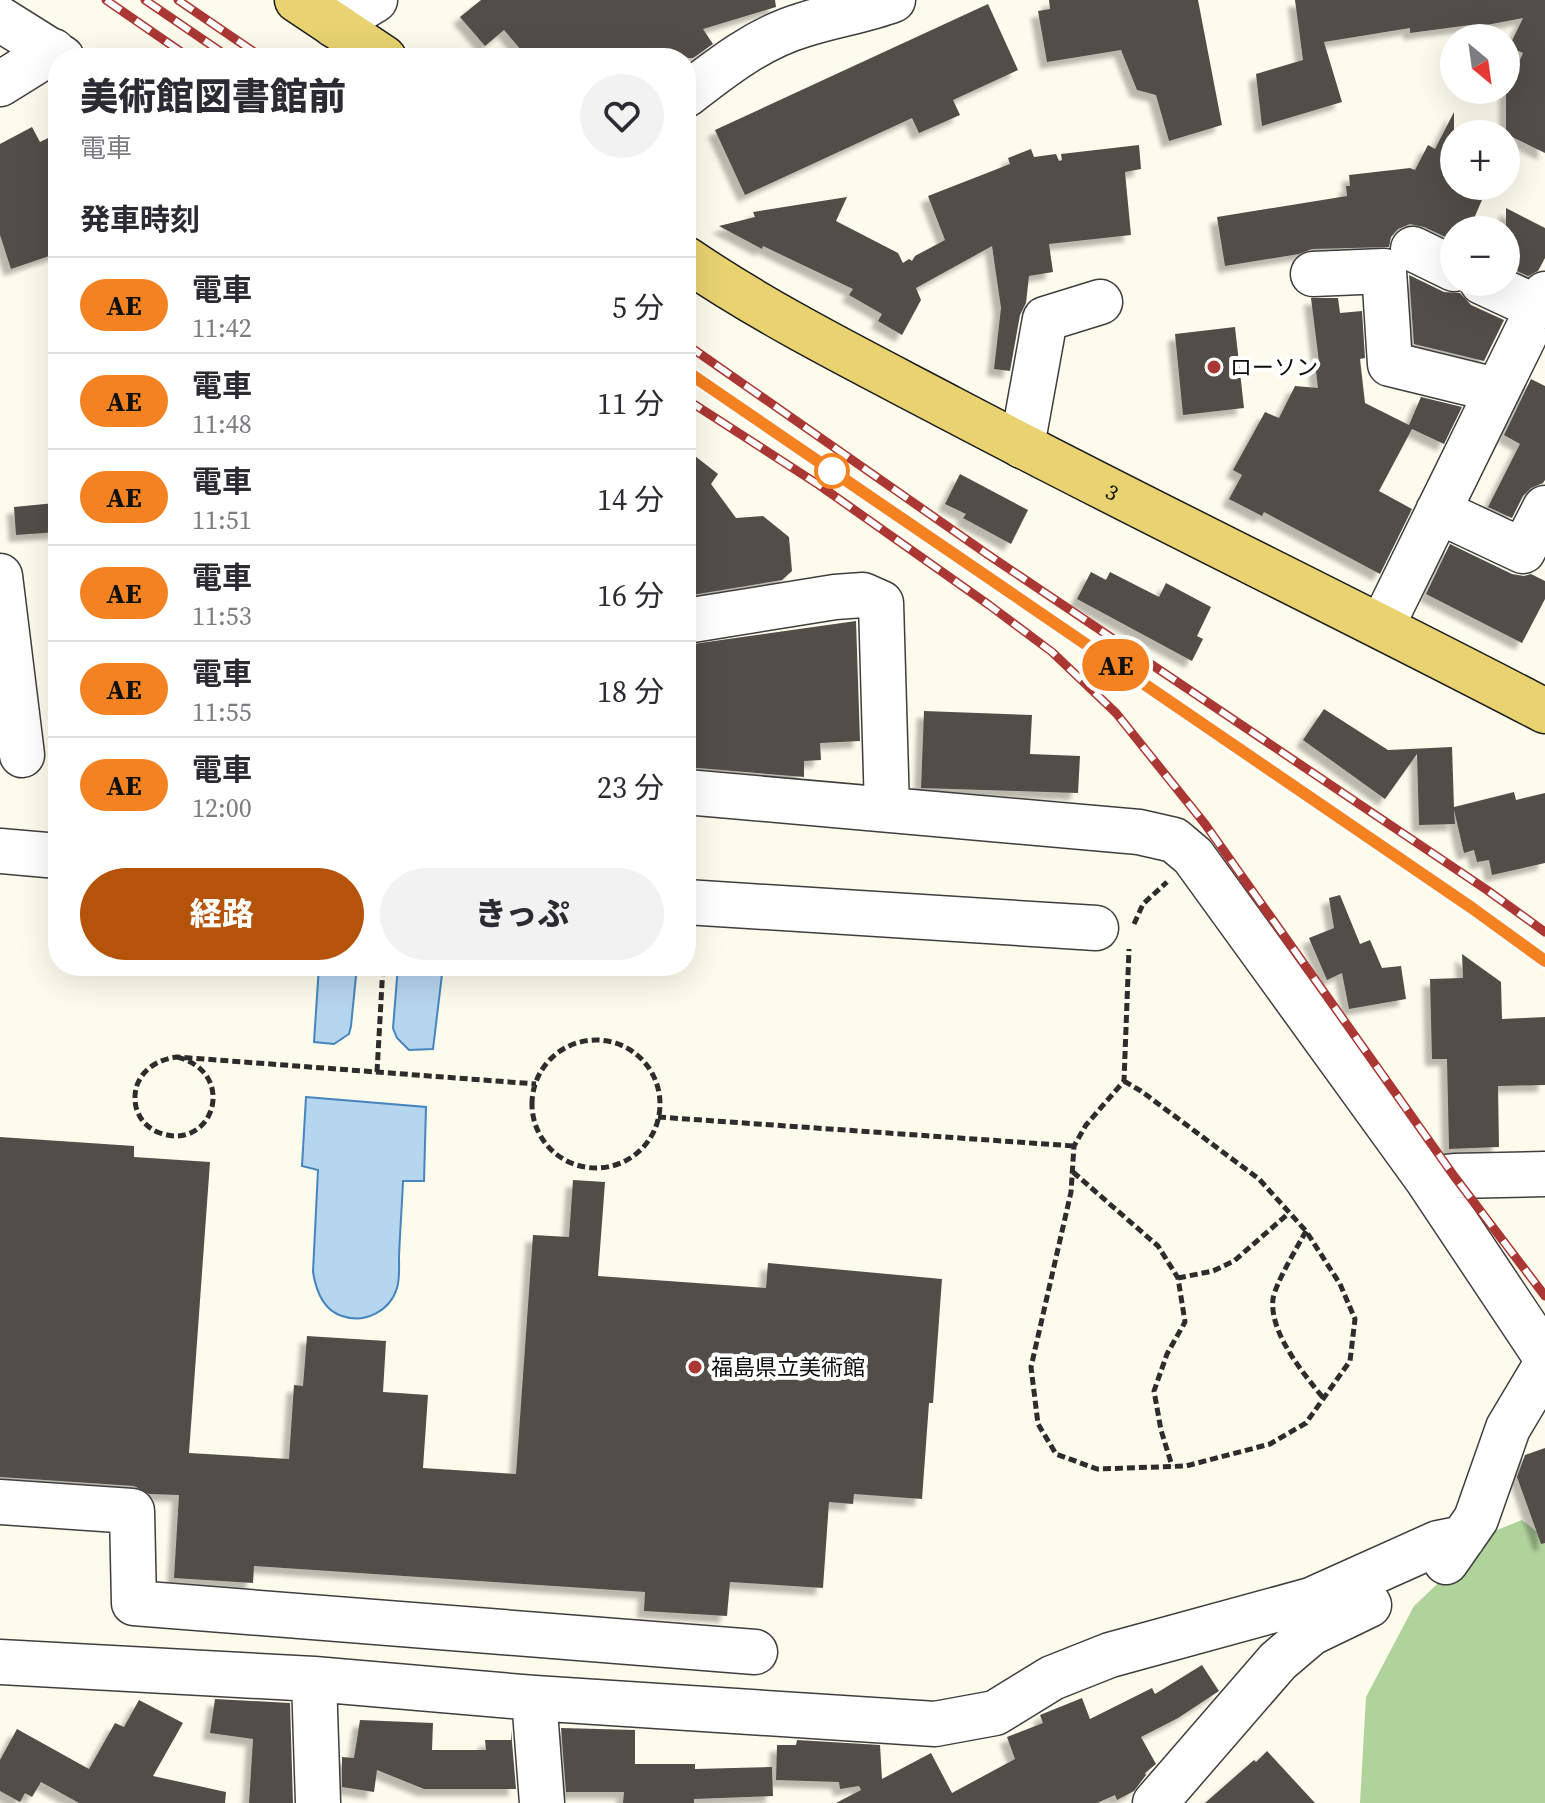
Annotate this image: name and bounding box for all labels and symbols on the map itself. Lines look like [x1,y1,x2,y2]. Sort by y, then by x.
north arrow [1440,24,1520,104]
place label: ローソン [1230,352,1318,382]
marker: ローソン [1205,358,1223,376]
unlabelled marker [815,454,849,488]
street label: 3 [1101,476,1124,508]
line badge: AE [1080,639,1152,691]
place label: 福島県立美術館 [711,1352,865,1382]
marker: 福島県立美術館 [686,1358,704,1376]

